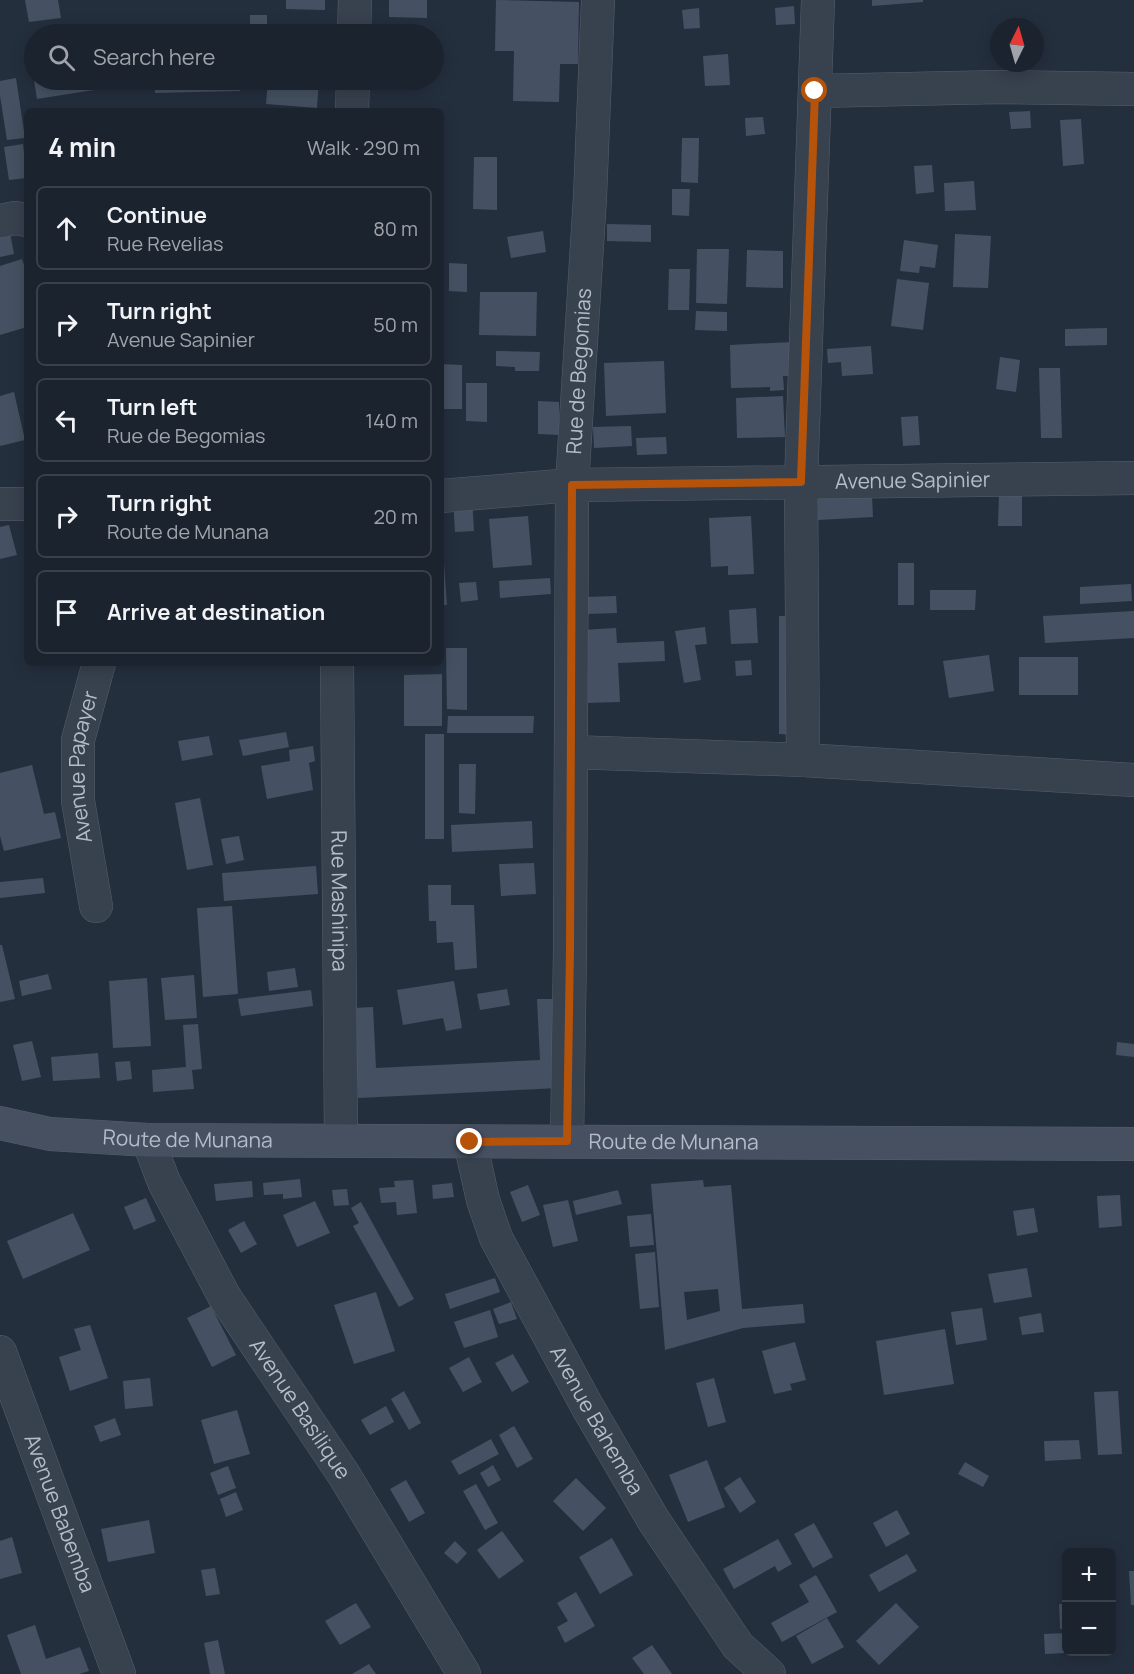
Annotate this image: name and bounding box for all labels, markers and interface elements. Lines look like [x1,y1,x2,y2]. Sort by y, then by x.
north arrow [990,18,1044,72]
search box [24,24,444,90]
icon: search [45,41,78,74]
text: Search here [93,42,215,72]
route start [801,77,827,103]
text: 4 min [48,129,116,165]
text: Walk · 290 m [307,134,420,161]
text: Continue [107,200,207,230]
icon: ahead [50,212,83,245]
text: 80 m [373,215,418,242]
text: Rue Revelias [107,230,223,257]
street label: Rue de Begomias [559,287,597,455]
text: Turn right [107,296,212,326]
icon: right [50,308,83,341]
text: 50 m [373,311,418,338]
text: Avenue Sapinier [107,326,255,353]
text: Turn left [107,392,197,422]
icon: left [50,404,83,437]
text: 140 m [365,407,418,434]
text: Rue de Begomias [107,422,266,449]
street label: Avenue Sapinier [835,465,991,495]
text: Turn right [107,488,212,518]
icon: right [50,500,83,533]
text: 20 m [373,503,418,530]
text: Route de Munana [107,518,269,545]
icon: arrive [50,596,83,629]
text: Arrive at destination [107,597,325,627]
street label: Avenue Papayer [62,687,104,845]
street label: Rue Mashinipa [325,830,355,972]
street label: Route de Munana [102,1122,273,1154]
street label: Route de Munana [589,1127,759,1155]
route end [456,1128,482,1154]
street label: Avenue Basilique [243,1333,358,1484]
street label: Avenue Bahemba [544,1341,651,1500]
street label: Avenue Babemba [18,1430,103,1596]
map controls [1062,1548,1116,1656]
button: + [1062,1548,1116,1602]
button: − [1062,1602,1116,1656]

